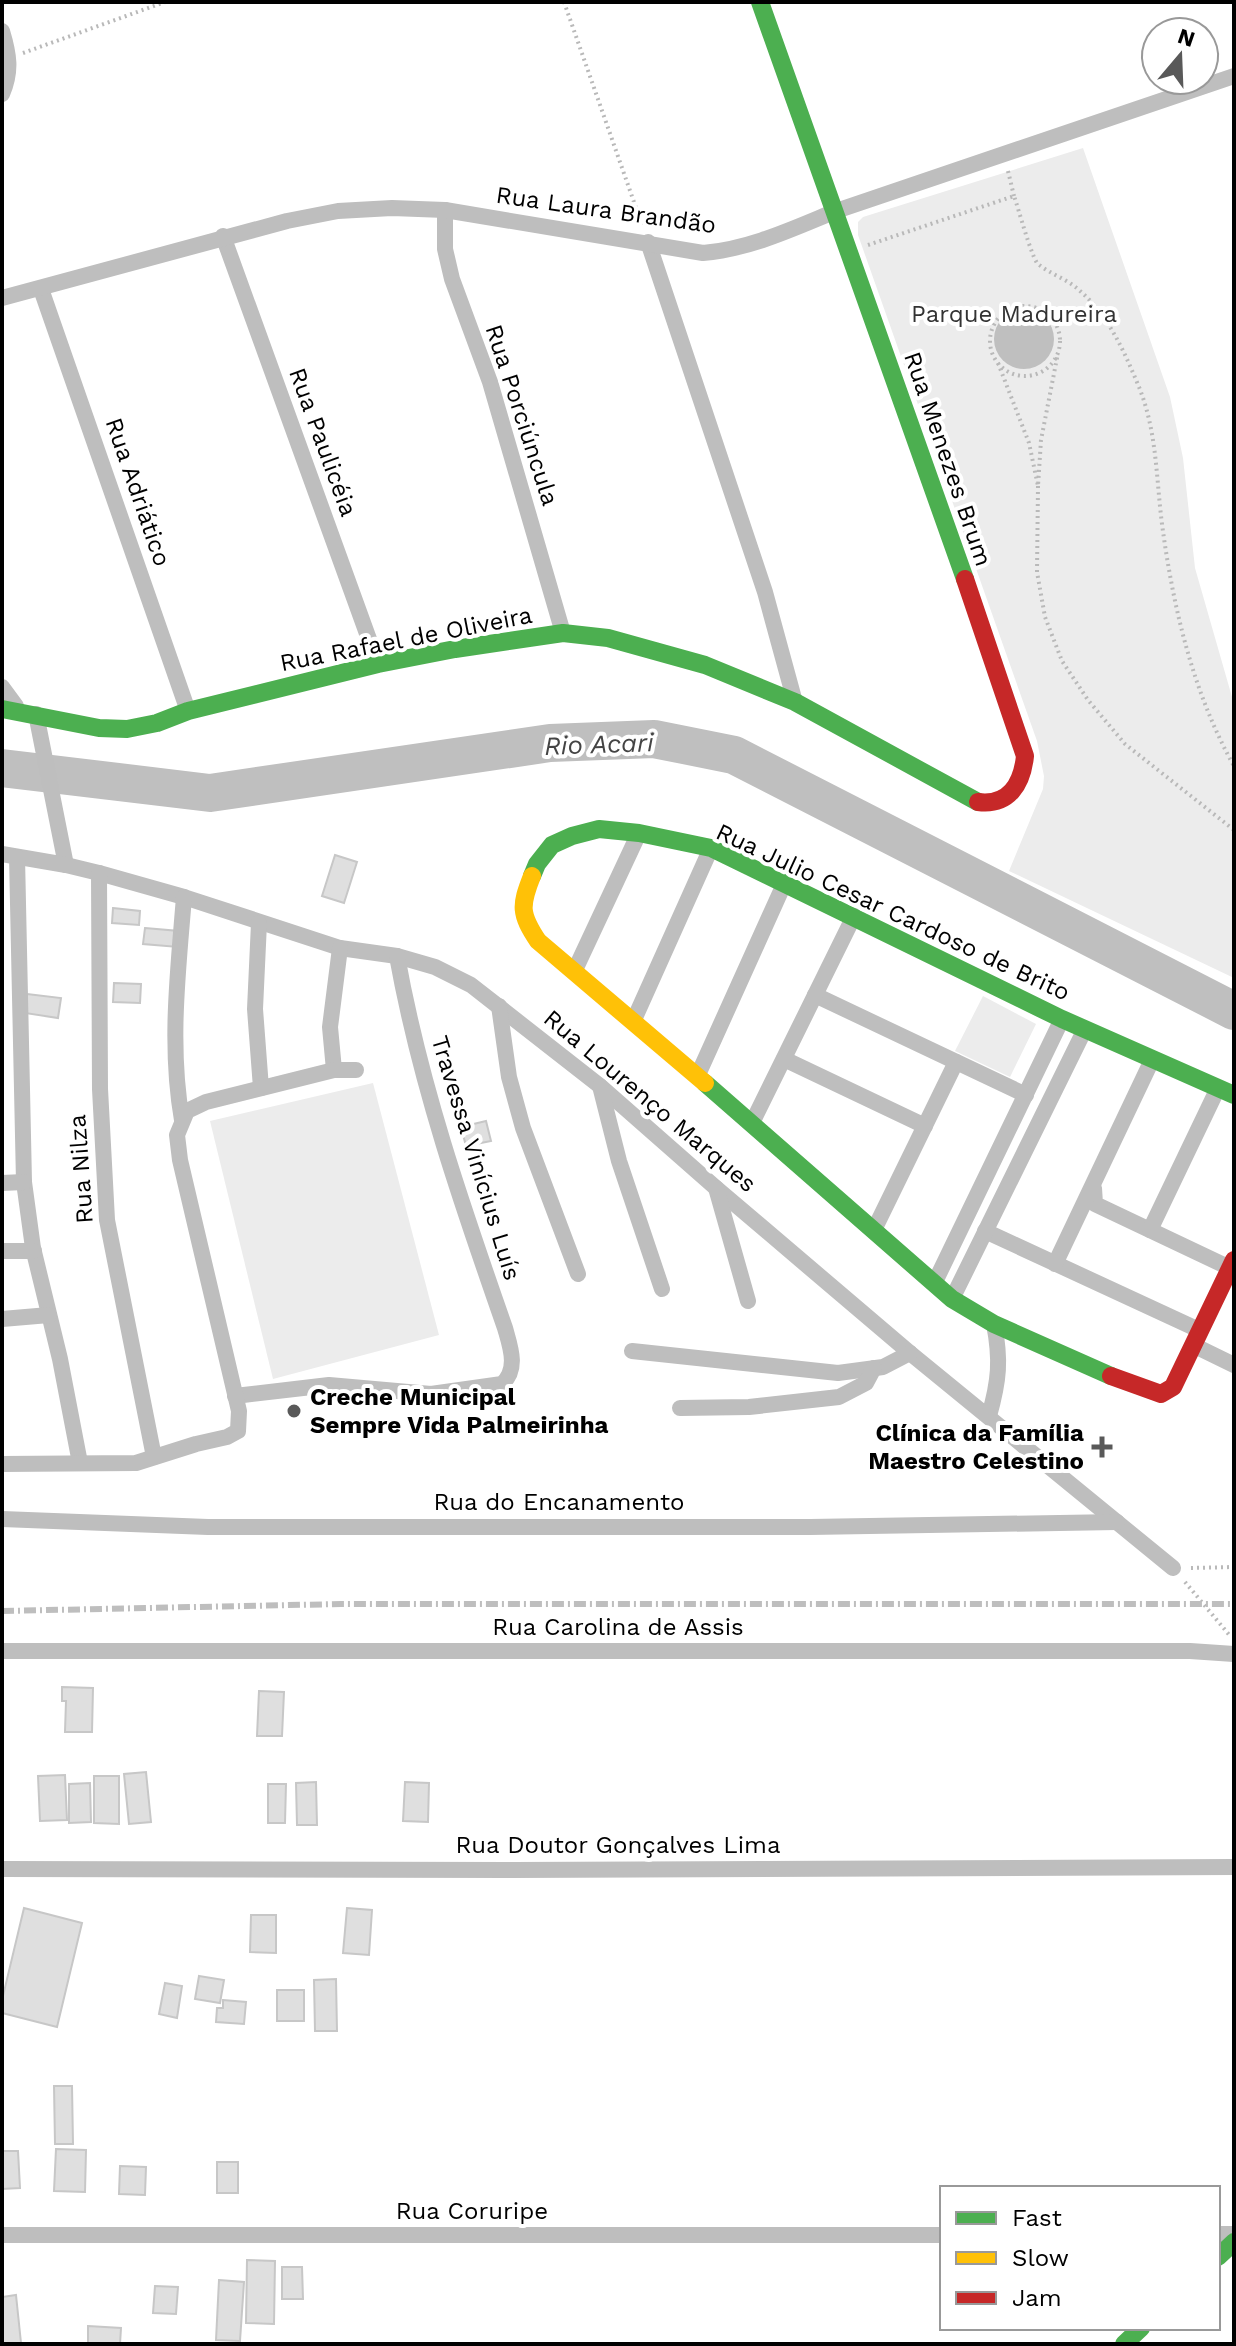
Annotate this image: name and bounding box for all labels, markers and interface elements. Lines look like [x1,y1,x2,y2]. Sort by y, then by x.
north arrow [1140,16,1220,96]
text: N [1175,23,1198,52]
street label: Rua Laura Brandão [494,181,718,239]
park label: Parque Madureira [911,300,1117,328]
street label: Rua Porciúncula [480,321,564,509]
street label: Rua Menezes Brum [898,348,998,570]
street label: Rua Paulicéia [283,364,363,520]
street label: Rua Adriático [100,414,176,570]
street label: Rua Rafael de Oliveira [277,601,535,677]
water label: Rio Acari [544,727,656,761]
street label: Rua Julio Cesar Cardoso de Brito [712,818,1074,1006]
street label: Rua Lourenço Marques [538,1004,762,1198]
street label: Travessa Vinícius Luís [425,1032,527,1284]
street label: Rua Nilza [63,1113,99,1225]
place label: Creche Municipal Sempre Vida Palmeirinha [310,1383,609,1439]
marker: Creche Municipal Sempre Vida Palmeirinha [285,1402,303,1420]
place label: Clínica da Família Maestro Celestino [868,1419,1084,1475]
marker: Clínica da Família Maestro Celestino [1091,1436,1113,1458]
street label: Rua do Encanamento [434,1488,684,1516]
street label: Rua Carolina de Assis [492,1613,744,1641]
street label: Rua Doutor Gonçalves Lima [456,1831,780,1859]
legend [940,2186,1220,2330]
street label: Rua Coruripe [396,2197,548,2225]
text: Fast [1012,2204,1062,2232]
text: Slow [1012,2244,1069,2272]
text: Jam [1012,2284,1062,2312]

